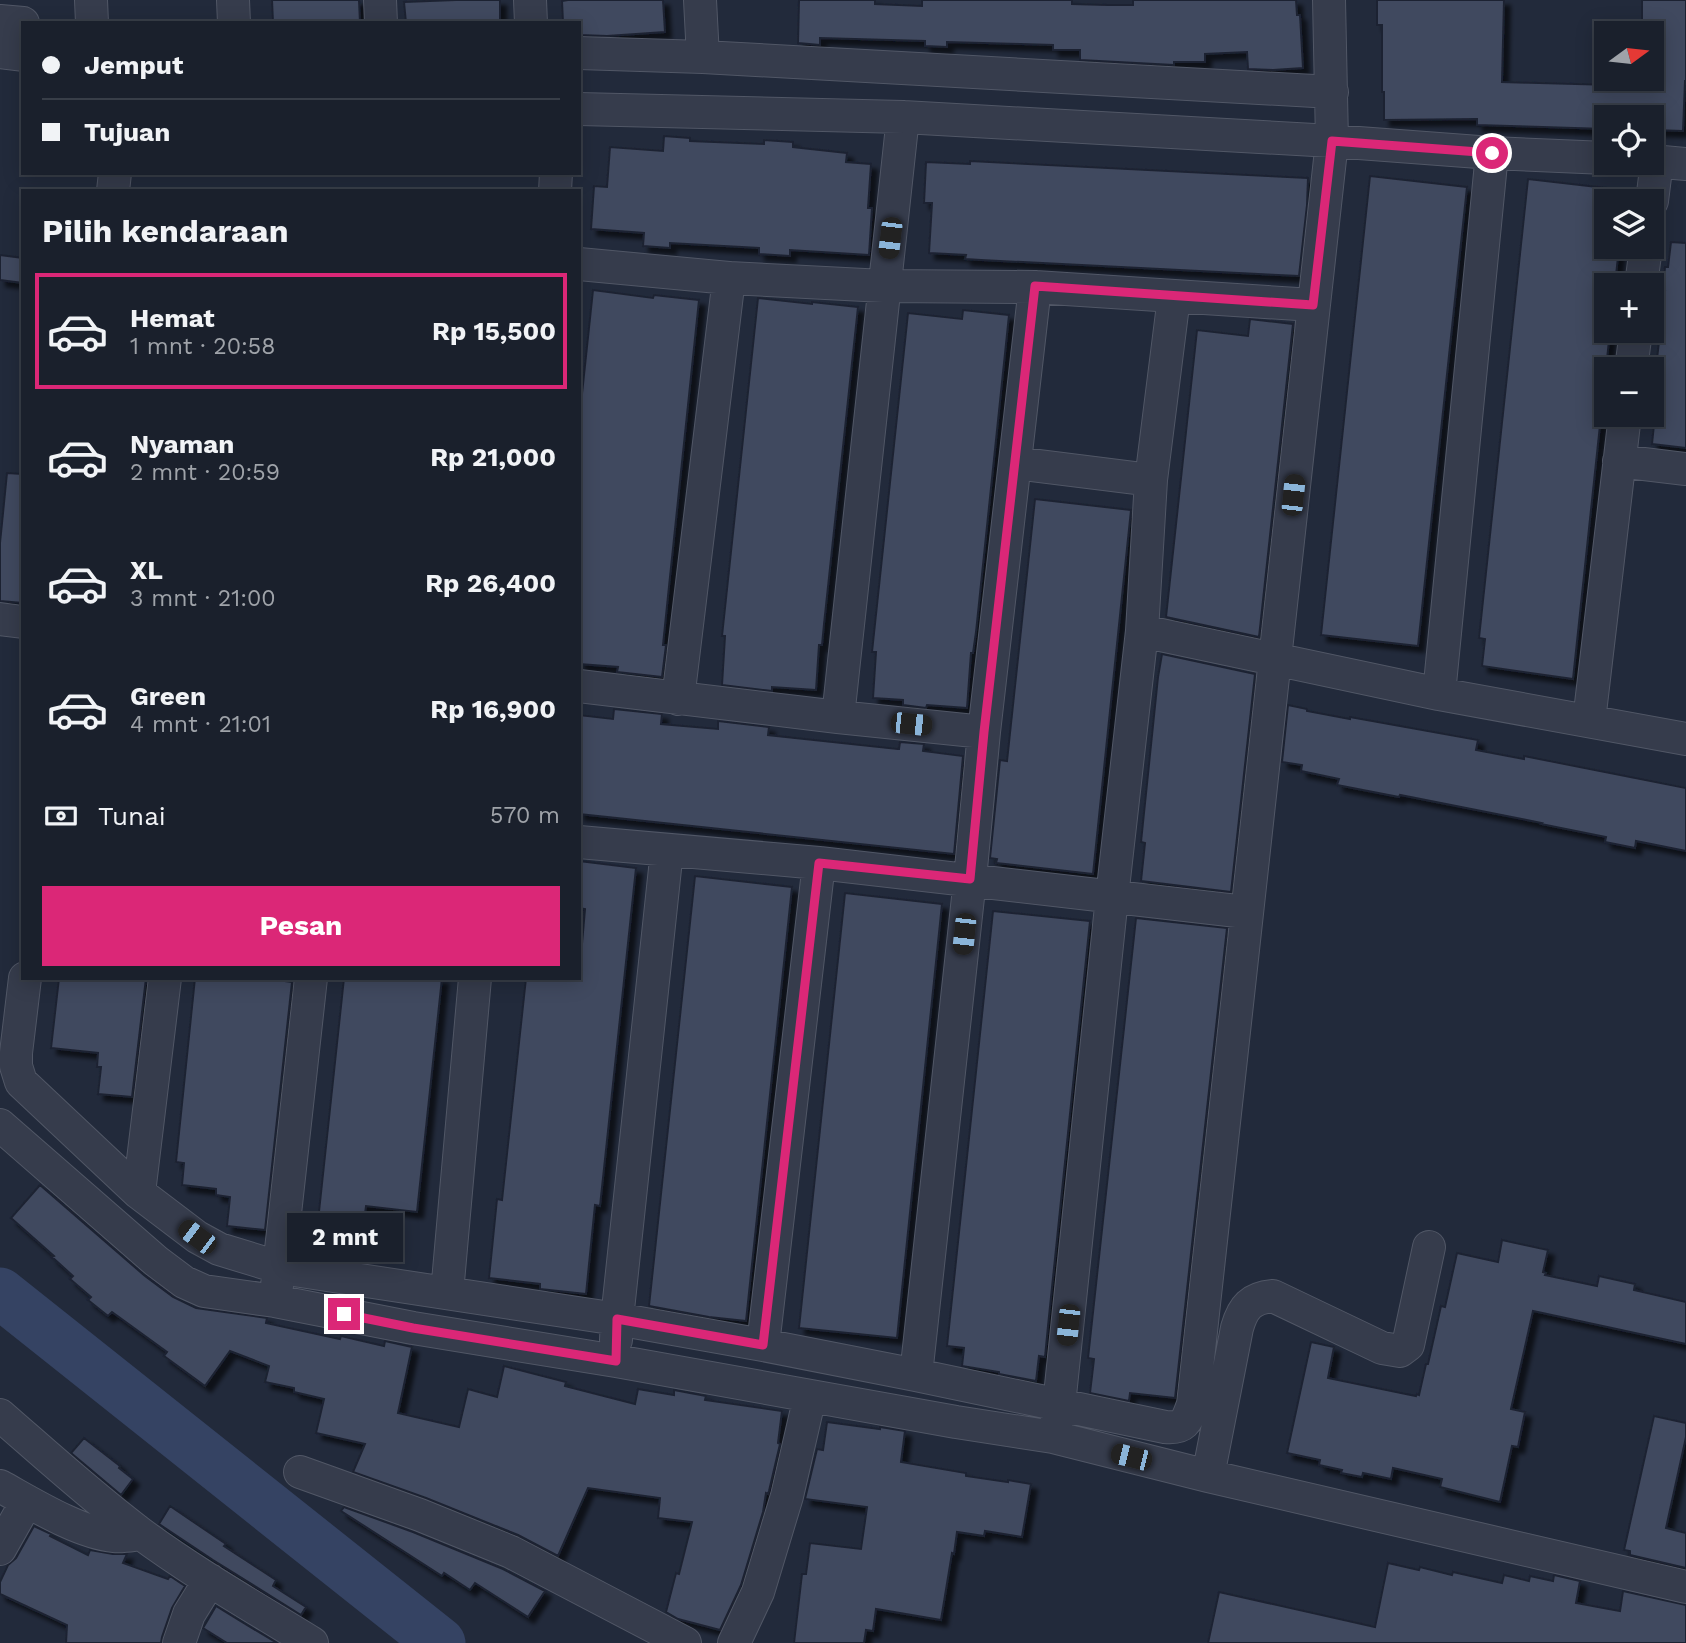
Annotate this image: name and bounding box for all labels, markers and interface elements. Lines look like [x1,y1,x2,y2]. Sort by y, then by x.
north arrow [1594,21,1664,91]
map controls [1594,21,1664,427]
text: Jemput [84,50,183,80]
button: locate [1594,105,1664,175]
text: Tujuan [84,117,170,147]
route start [1476,137,1508,169]
button: layers [1594,189,1664,259]
text: Pilih kendaraan [42,212,289,250]
car [878,216,903,260]
button: + [1594,273,1664,343]
icon: car [46,300,109,363]
text: Hemat [130,303,215,333]
text: Rp 15,500 [432,316,556,346]
text: 1 mnt · 20:58 [130,333,275,360]
button: − [1594,357,1664,427]
icon: car [46,426,109,489]
text: Nyaman [130,429,234,459]
text: Rp 21,000 [430,442,556,472]
text: 2 mnt · 20:59 [130,459,280,486]
car [1281,473,1306,517]
icon: car [46,552,109,615]
text: XL [130,555,163,585]
text: Rp 26,400 [425,568,556,598]
text: 3 mnt · 21:00 [130,585,276,612]
icon: car [46,678,109,741]
text: Green [130,681,206,711]
text: Rp 16,900 [430,694,556,724]
text: 4 mnt · 21:01 [130,711,271,738]
car [890,711,933,737]
icon: cash [42,797,80,835]
text: Tunai [98,801,166,831]
text: 570 m [490,802,560,829]
button: Pesan [42,886,560,966]
car [952,912,977,956]
callout: 2 mnt [286,1212,402,1262]
car [174,1216,221,1258]
text: 2 mnt [312,1224,378,1251]
route end [328,1298,360,1330]
car [1056,1303,1081,1347]
car [1109,1442,1154,1472]

